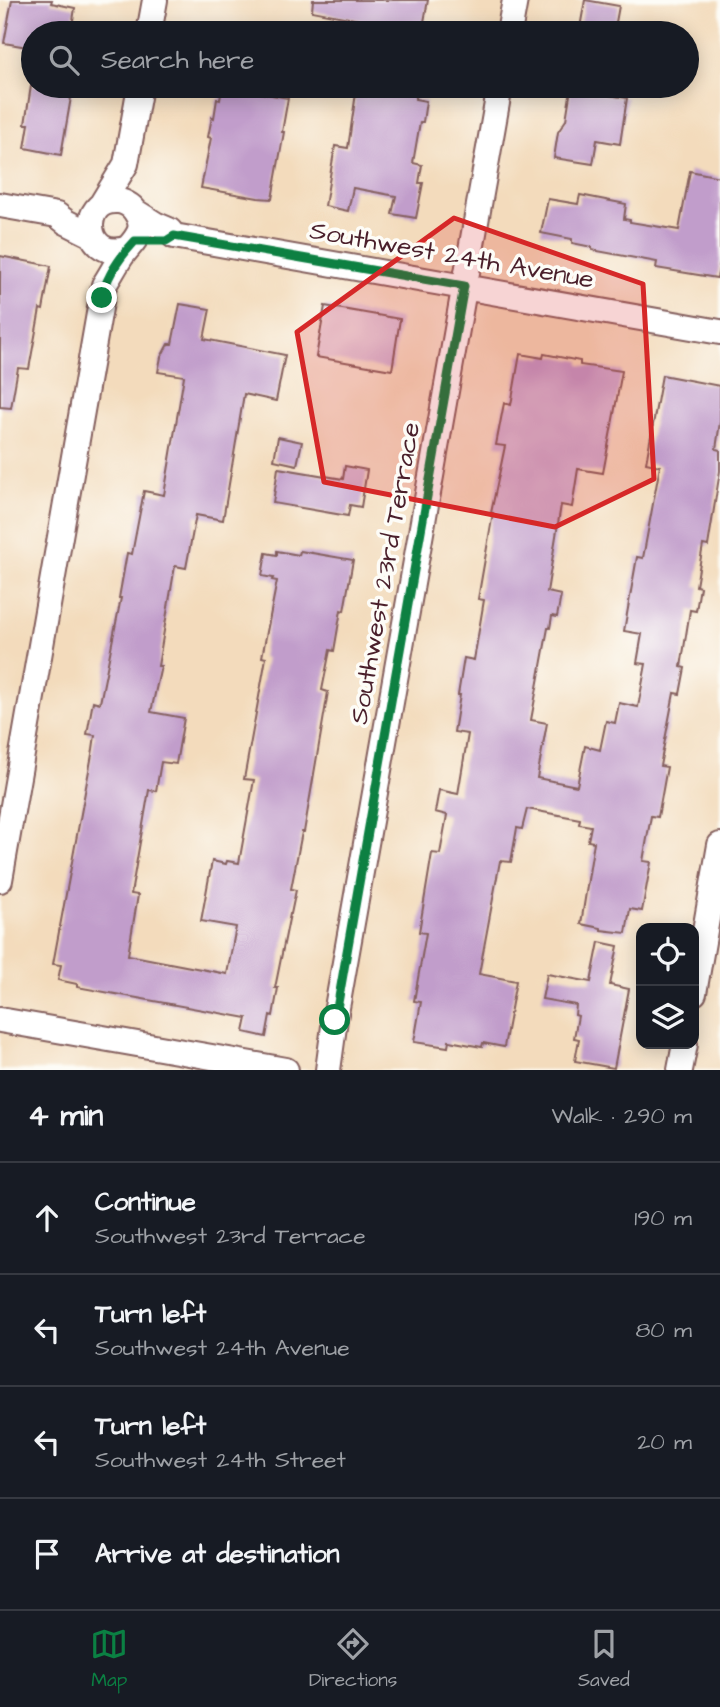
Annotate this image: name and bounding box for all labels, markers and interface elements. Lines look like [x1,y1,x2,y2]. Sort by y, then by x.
search box [21,21,699,98]
icon: search [45,41,83,79]
text: Search here [101,42,254,78]
street label: Southwest 24th Avenue [307,212,597,298]
route end [86,282,117,313]
street label: Southwest 23rd Terrace [341,419,429,727]
map controls [636,923,699,1049]
button: locate [636,923,699,986]
button: layers [636,986,699,1049]
route start [319,1004,350,1035]
text: 4 min [28,1095,103,1137]
text: Walk · 290 m [551,1100,692,1132]
text: Continue [95,1184,196,1220]
icon: ahead [28,1199,66,1237]
text: 190 m [634,1202,692,1234]
text: Southwest 23rd Terrace [95,1220,366,1252]
text: Turn left [95,1296,206,1332]
icon: left [28,1311,66,1349]
text: 80 m [635,1314,692,1346]
text: Southwest 24th Avenue [95,1332,350,1364]
text: Turn left [95,1408,206,1444]
icon: left [28,1423,66,1461]
text: 20 m [637,1426,692,1458]
text: Southwest 24th Street [95,1444,346,1476]
icon: arrive [28,1535,66,1573]
text: Arrive at destination [95,1536,340,1572]
tab: Map [90,1625,128,1694]
tab: Directions [309,1625,397,1694]
tab: Saved [578,1625,630,1694]

